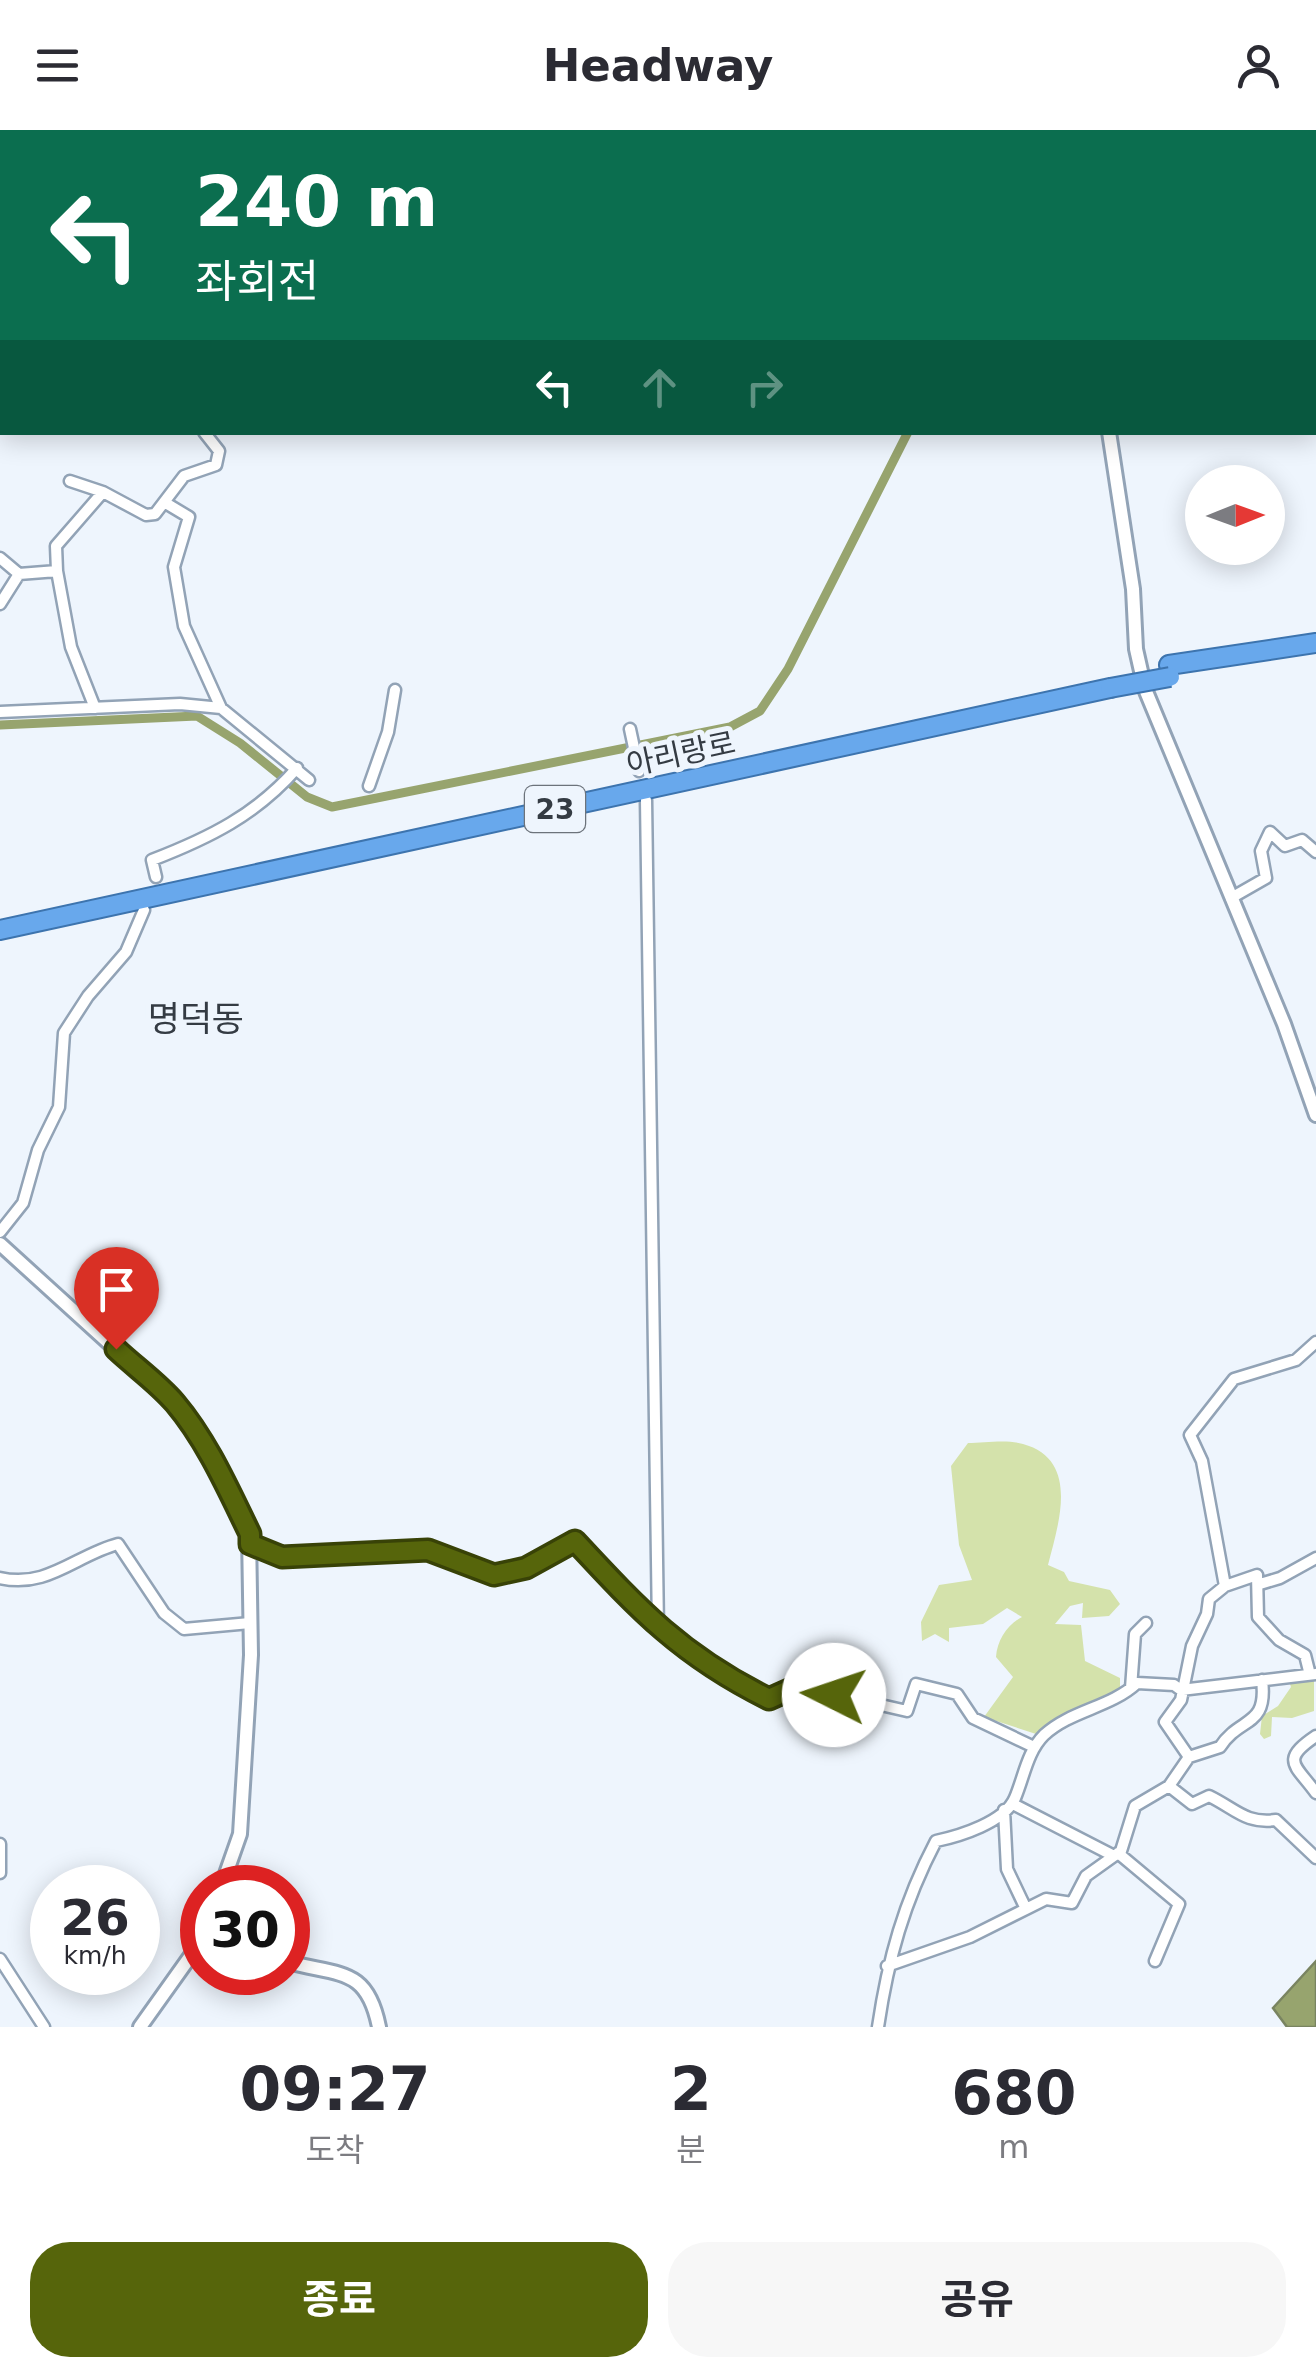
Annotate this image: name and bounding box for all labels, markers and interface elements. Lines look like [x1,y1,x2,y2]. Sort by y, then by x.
icon: menu [30,38,85,93]
icon: person [1231,38,1286,93]
text: Headway [543,39,773,92]
text: 240 m [195,161,438,243]
icon: left [30,170,160,300]
text: 좌회전 [195,255,319,308]
icon: left [527,360,582,415]
icon: ahead [632,360,687,415]
icon: right [737,360,792,415]
north arrow [1185,465,1285,565]
map controls [1185,465,1285,565]
street label: 아리랑로 [623,725,739,782]
road number: 23 [525,786,585,832]
district label: 명덕동 [148,999,244,1039]
pin [74,1247,159,1350]
icon: arrive [89,1262,144,1317]
position arrow [782,1643,886,1747]
speed limit sign: 30 [180,1865,310,1995]
text: 26 [60,1889,130,1947]
text: km/h [63,1941,127,1970]
text: 09:27 [240,2054,431,2124]
text: 2 [670,2054,712,2124]
text: 680 [951,2058,1077,2128]
text: m [998,2128,1029,2166]
text: 도착 [306,2131,364,2169]
text: 분 [676,2131,706,2169]
button: 종료 [30,2242,648,2357]
button: 공유 [668,2242,1286,2357]

